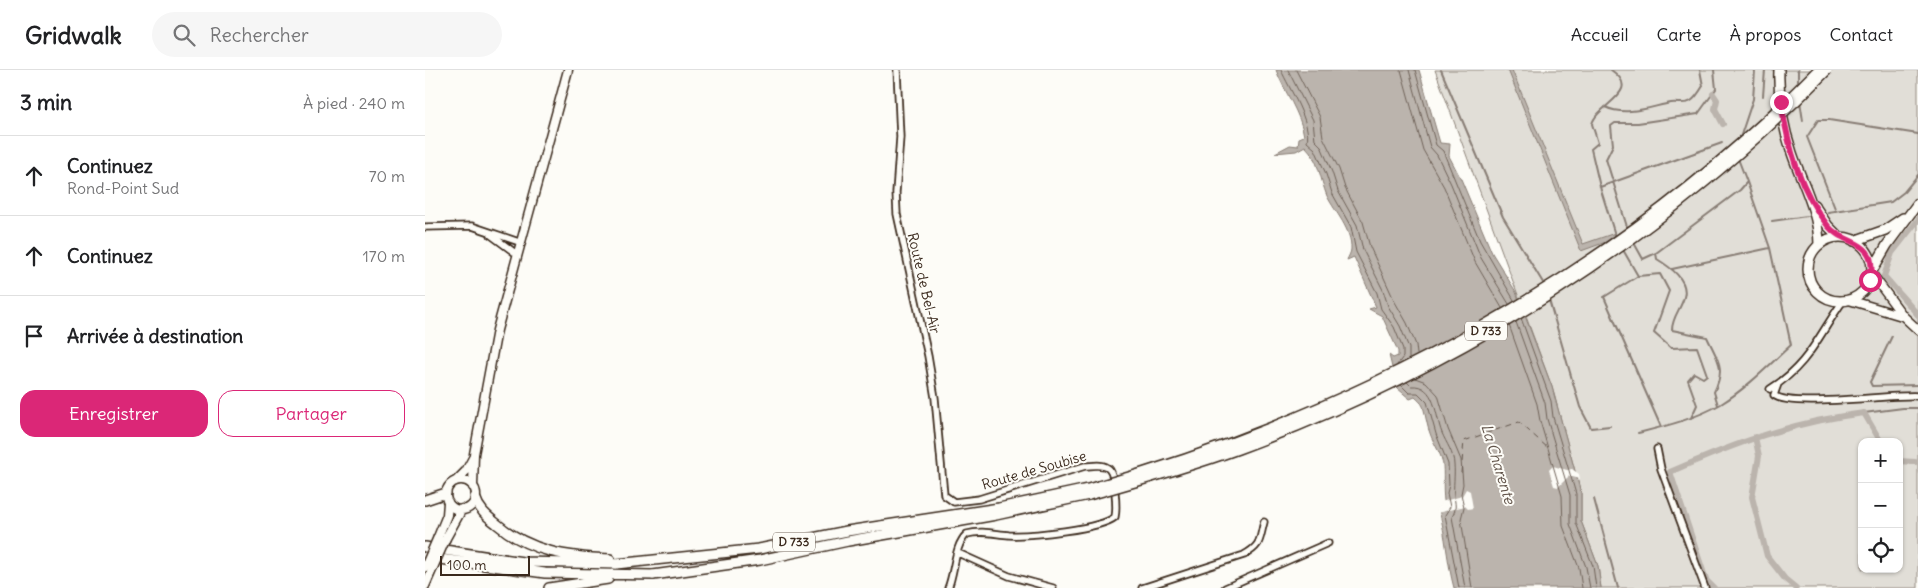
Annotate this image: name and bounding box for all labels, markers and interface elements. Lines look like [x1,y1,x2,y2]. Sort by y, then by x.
search box [152,12,502,57]
text: Gridwalk [25,20,122,50]
icon: search [170,21,198,49]
text: Rechercher [210,23,309,47]
text: Accueil [1571,23,1629,46]
text: Carte [1657,23,1702,46]
text: À propos [1730,23,1801,46]
text: Contact [1829,23,1893,46]
text: 3 min [20,89,72,116]
route end [1770,91,1793,114]
text: À pied · 240 m [303,93,405,113]
text: Continuez [67,154,153,178]
icon: ahead [20,162,48,190]
text: 70 m [369,166,405,186]
text: Rond-Point Sud [67,178,179,198]
street label: Route de Bel-Air [904,231,944,335]
icon: ahead [20,242,48,270]
text: Continuez [67,244,153,268]
text: 170 m [362,246,405,266]
route start [1859,269,1882,292]
icon: arrive [20,322,48,350]
road number: D 733 [1465,322,1507,340]
text: Arrivée à destination [67,324,243,348]
button: Enregistrer [20,390,208,437]
button: Partager [218,390,405,437]
water label: La Charente [1477,422,1520,507]
map controls [1858,438,1903,573]
button: + [1858,438,1903,483]
street label: Route de Soubise [980,446,1088,494]
button: − [1858,483,1903,528]
button: locate [1858,528,1903,573]
road number: D 733 [773,532,815,552]
scale bar [440,553,530,576]
text: 100 m [447,556,487,574]

